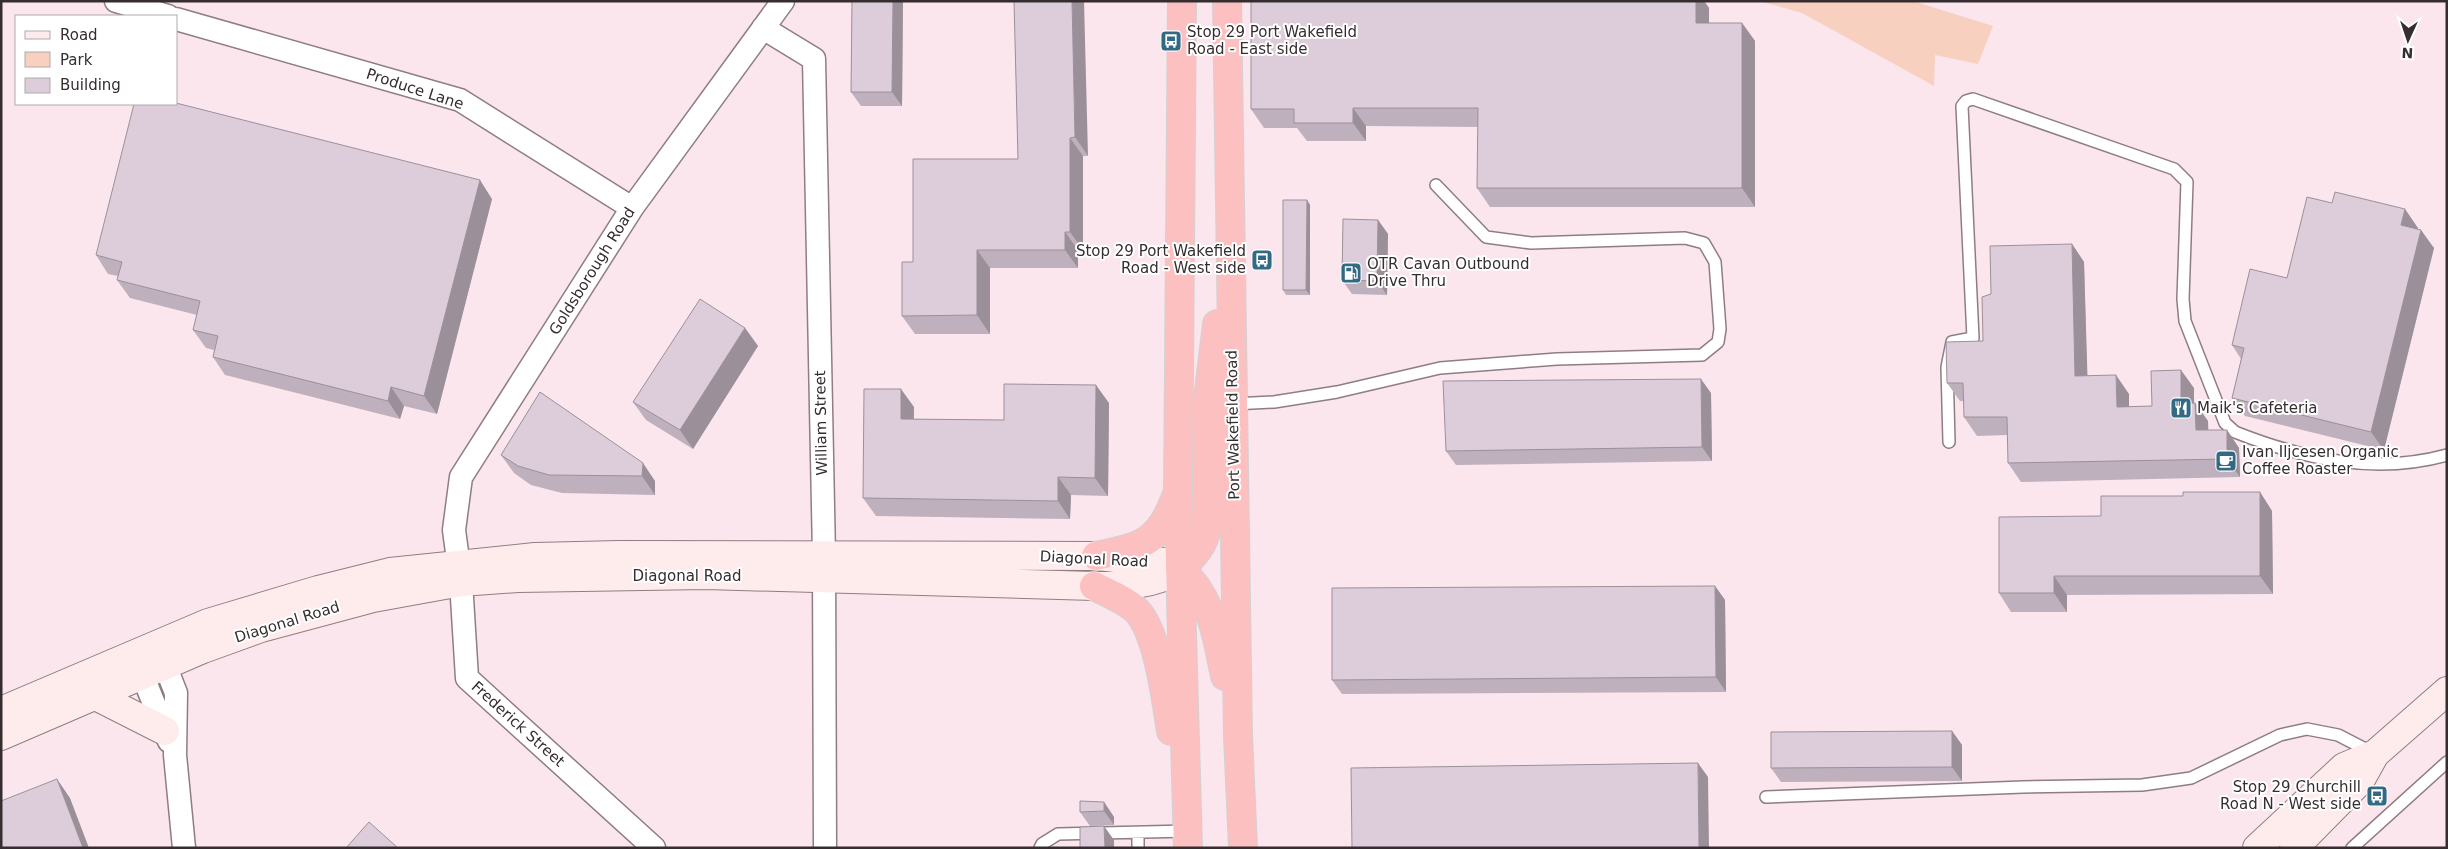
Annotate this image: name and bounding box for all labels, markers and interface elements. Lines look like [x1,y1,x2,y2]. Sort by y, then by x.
legend [15,15,178,105]
north arrow [2383,15,2433,65]
place label: Stop 29 Port Wakefield Road - East side [1187,23,1357,58]
text: Road [60,26,98,44]
bus stop icon: Stop 29 Port Wakefield Road - East side [1159,29,1183,53]
text: N [2401,45,2414,61]
text: Park [60,51,93,69]
street label: Produce Lane [364,65,466,113]
text: Building [60,76,121,94]
street label: Goldsborough Road [545,204,639,338]
place label: Stop 29 Port Wakefield Road - West side [1076,242,1246,277]
bus stop icon: Stop 29 Port Wakefield Road - West side [1250,248,1274,272]
place label: OTR Cavan Outbound Drive Thru [1367,255,1530,290]
fuel station icon: OTR Cavan Outbound Drive Thru [1339,261,1363,285]
street label: Port Wakefield Road [1223,350,1243,500]
street label: William Street [811,370,831,476]
restaurant icon: Maik's Cafeteria [2169,396,2193,420]
place label: Maik's Cafeteria [2197,399,2318,417]
place label: Ivan Iljcesen Organic Coffee Roaster [2242,443,2399,478]
cafe icon: Ivan Iljcesen Organic Coffee Roaster [2214,449,2238,473]
street label: Diagonal Road [1039,547,1149,571]
street label: Diagonal Road [633,567,741,585]
street label: Diagonal Road [232,597,342,647]
street label: Frederick Street [468,678,568,771]
place label: Stop 29 Churchill Road N - West side [2220,778,2361,813]
bus stop icon: Stop 29 Churchill Road N - West side [2365,784,2389,808]

